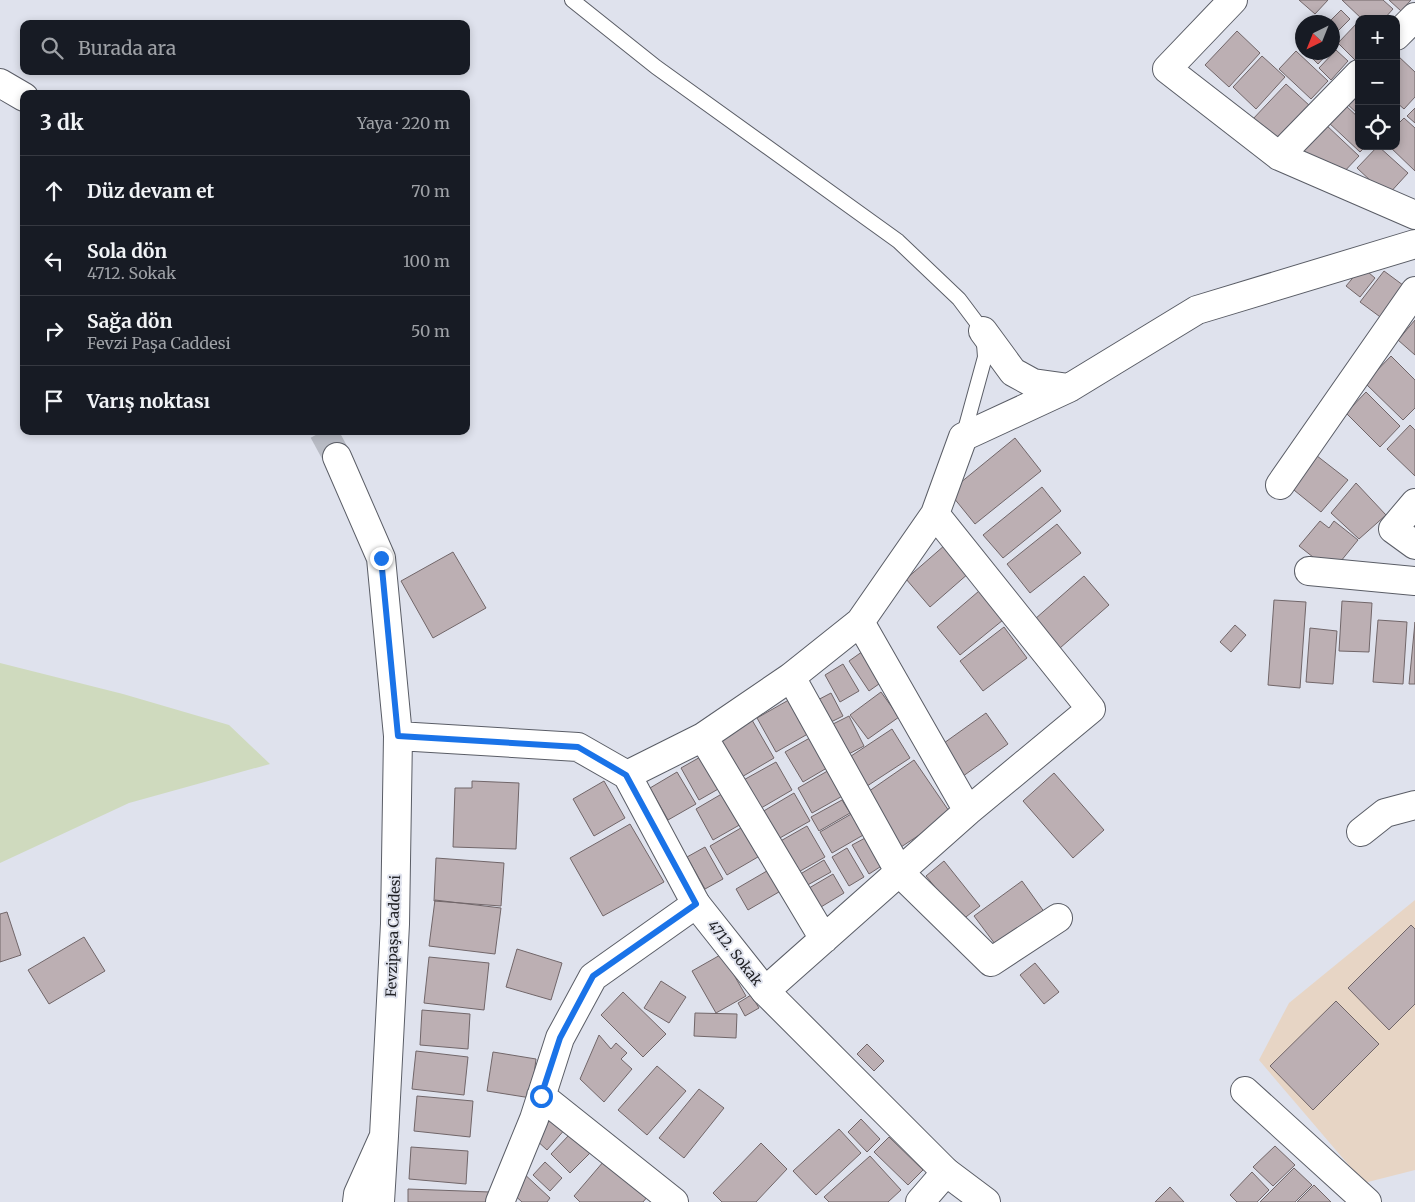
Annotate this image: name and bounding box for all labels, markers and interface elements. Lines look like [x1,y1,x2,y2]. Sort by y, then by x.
north arrow [1295,15,1340,60]
map controls [1355,15,1400,150]
button: + [1355,15,1400,60]
search box [20,20,470,75]
icon: search [38,34,66,62]
text: Burada ara [78,36,176,60]
button: − [1355,60,1400,105]
button: locate [1355,105,1400,150]
text: 3 dk [40,109,84,136]
text: Yaya · 220 m [357,113,450,133]
icon: ahead [40,177,68,205]
text: Düz devam et [87,179,214,203]
text: 70 m [411,181,450,201]
text: Sola dön [87,239,167,263]
icon: left [40,247,68,275]
text: 100 m [403,251,450,271]
text: 4712. Sokak [87,263,176,283]
text: Sağa dön [87,309,172,333]
icon: right [40,317,68,345]
text: 50 m [411,321,450,341]
text: Fevzi Paşa Caddesi [87,333,231,353]
icon: arrive [40,387,68,415]
text: Varış noktası [87,389,210,413]
route end [370,547,393,570]
street label: Fevzipaşa Caddesi [382,874,404,997]
street label: 4712. Sokak [704,917,766,989]
route start [530,1085,553,1108]

